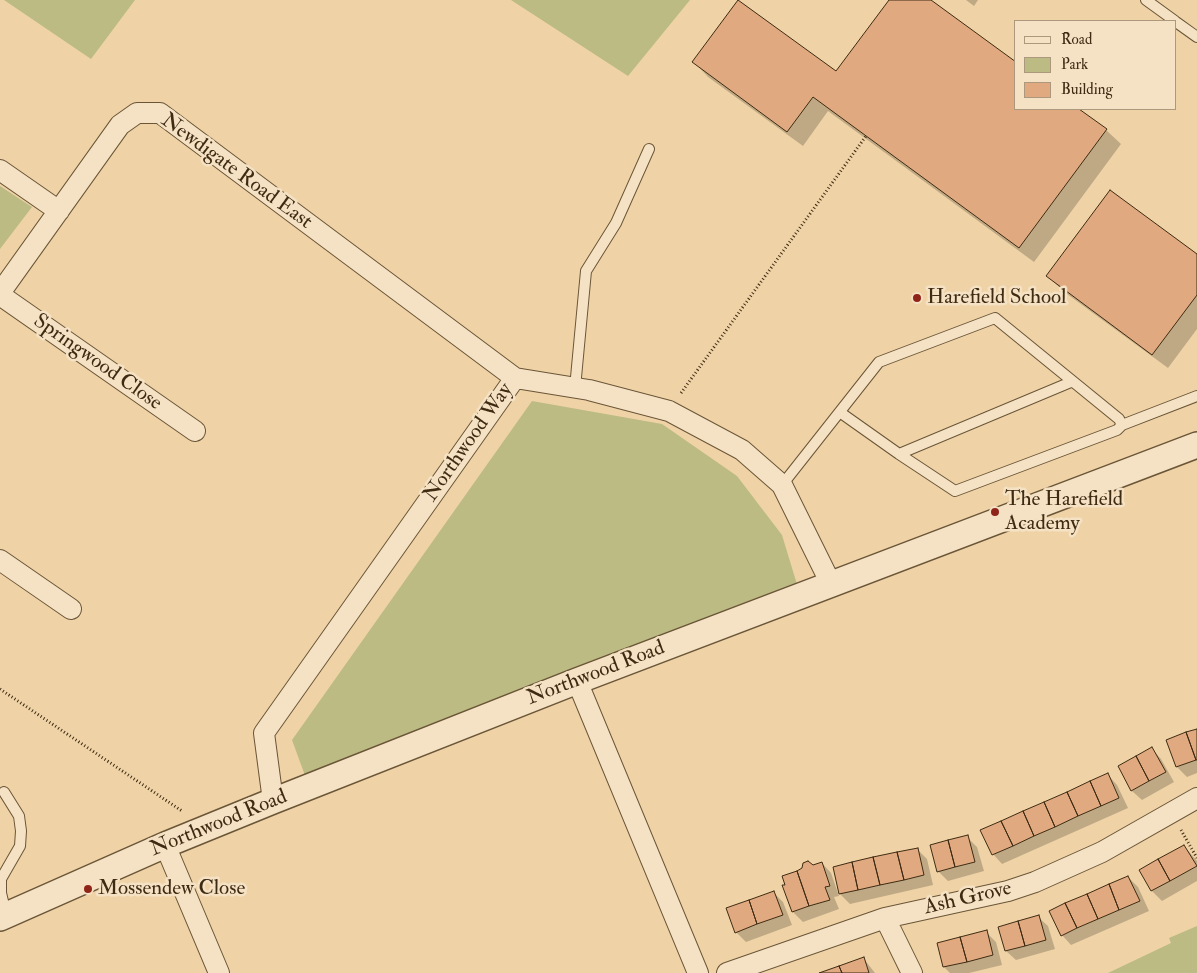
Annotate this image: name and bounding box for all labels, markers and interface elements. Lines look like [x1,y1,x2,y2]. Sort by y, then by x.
legend [1014,20,1177,110]
text: Road [1061,30,1092,49]
text: Park [1061,55,1088,74]
text: Building [1061,80,1113,99]
street label: Newdigate Road East [155,109,317,235]
place label: Harefield School [927,285,1066,311]
marker: Harefield School [911,292,923,304]
street label: Springwood Close [28,309,166,417]
street label: Northwood Way [419,379,519,507]
place label: The Harefield Academy [1005,487,1123,537]
marker: The Harefield Academy [989,506,1001,518]
street label: Northwood Road [524,636,668,712]
street label: Northwood Road [147,785,291,863]
place label: Mossendew Close [98,876,245,902]
street label: Ash Grove [922,877,1014,921]
marker: Mossendew Close [82,883,94,895]

